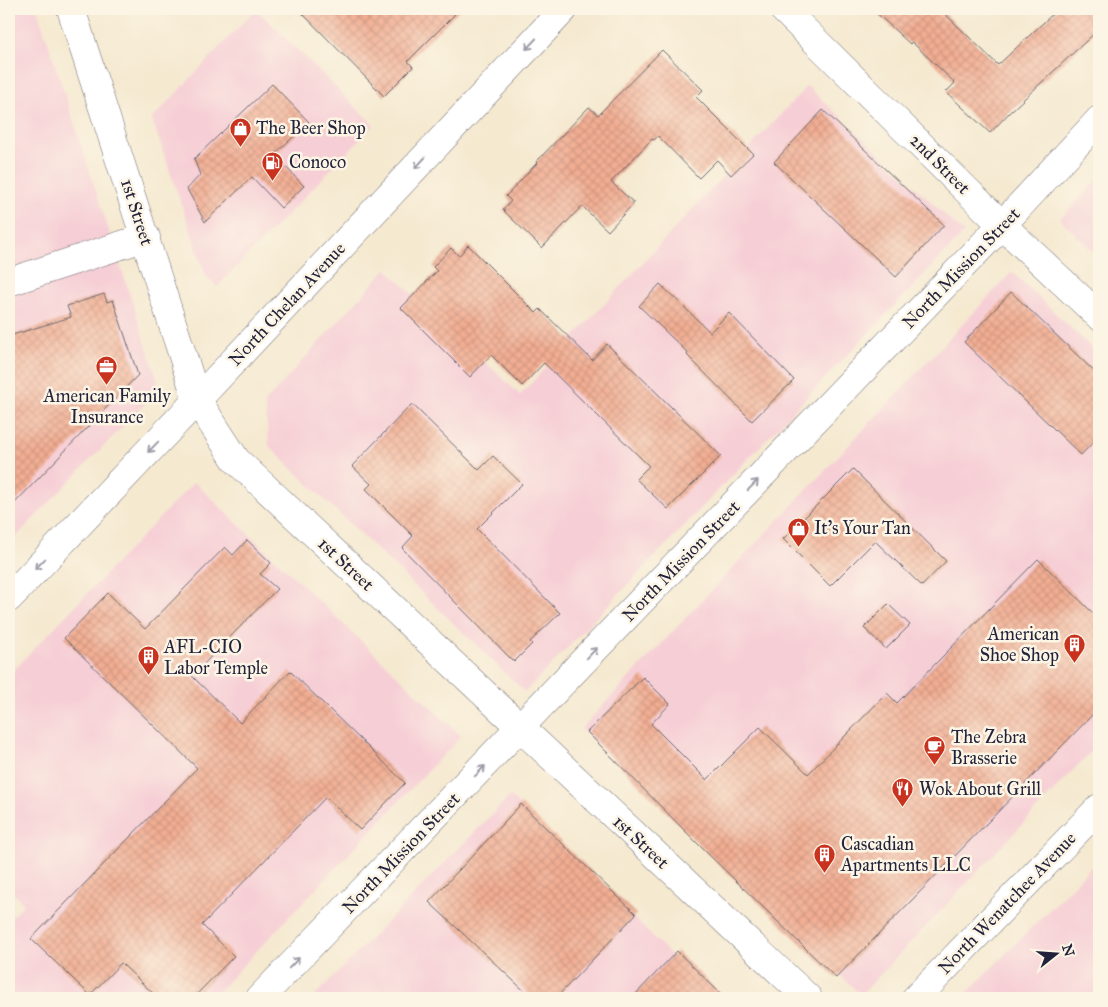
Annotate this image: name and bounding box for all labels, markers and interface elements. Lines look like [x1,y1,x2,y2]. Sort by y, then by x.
one-way arrow [525,38,537,51]
shop icon: The Beer Shop [228,116,252,147]
place label: The Beer Shop [256,117,366,139]
street label: 2nd Street [905,129,975,199]
fuel station icon: Conoco [261,150,285,181]
place label: Conoco [289,151,346,173]
one-way arrow [414,156,426,169]
street label: 1st Street [116,176,158,249]
street label: North Mission Street [897,202,1025,333]
street label: North Chelan Avenue [224,238,350,370]
office icon: American Family Insurance [95,354,119,385]
place label: American Family Insurance [42,385,171,428]
one-way arrow [146,441,159,453]
one-way arrow [747,479,759,492]
street label: North Mission Street [617,495,745,626]
shop icon: It's Your Tan [786,516,810,547]
place label: It's Your Tan [814,517,911,539]
street label: 1st Street [313,533,379,596]
one-way arrow [34,558,46,571]
place label: American Shoe Shop [980,623,1059,666]
building icon: American Shoe Shop [1063,632,1087,663]
place label: AFL-CIO Labor Temple [163,636,268,679]
building icon: AFL-CIO Labor Temple [136,645,160,676]
one-way arrow [586,647,598,660]
place label: The Zebra Brasserie [951,726,1027,769]
cafe icon: The Zebra Brasserie [923,735,947,766]
one-way arrow [474,764,486,777]
restaurant icon: Wok About Grill [891,777,915,808]
place label: Wok About Grill [919,778,1041,800]
street label: North Mission Street [337,787,465,918]
street label: 1st Street [608,811,674,874]
street label: North Wenatchee Avenue [934,827,1080,979]
place label: Cascadian Apartments LLC [840,833,971,876]
building icon: Cascadian Apartments LLC [813,842,837,873]
north arrow [1030,930,1080,980]
one-way arrow [288,957,300,969]

